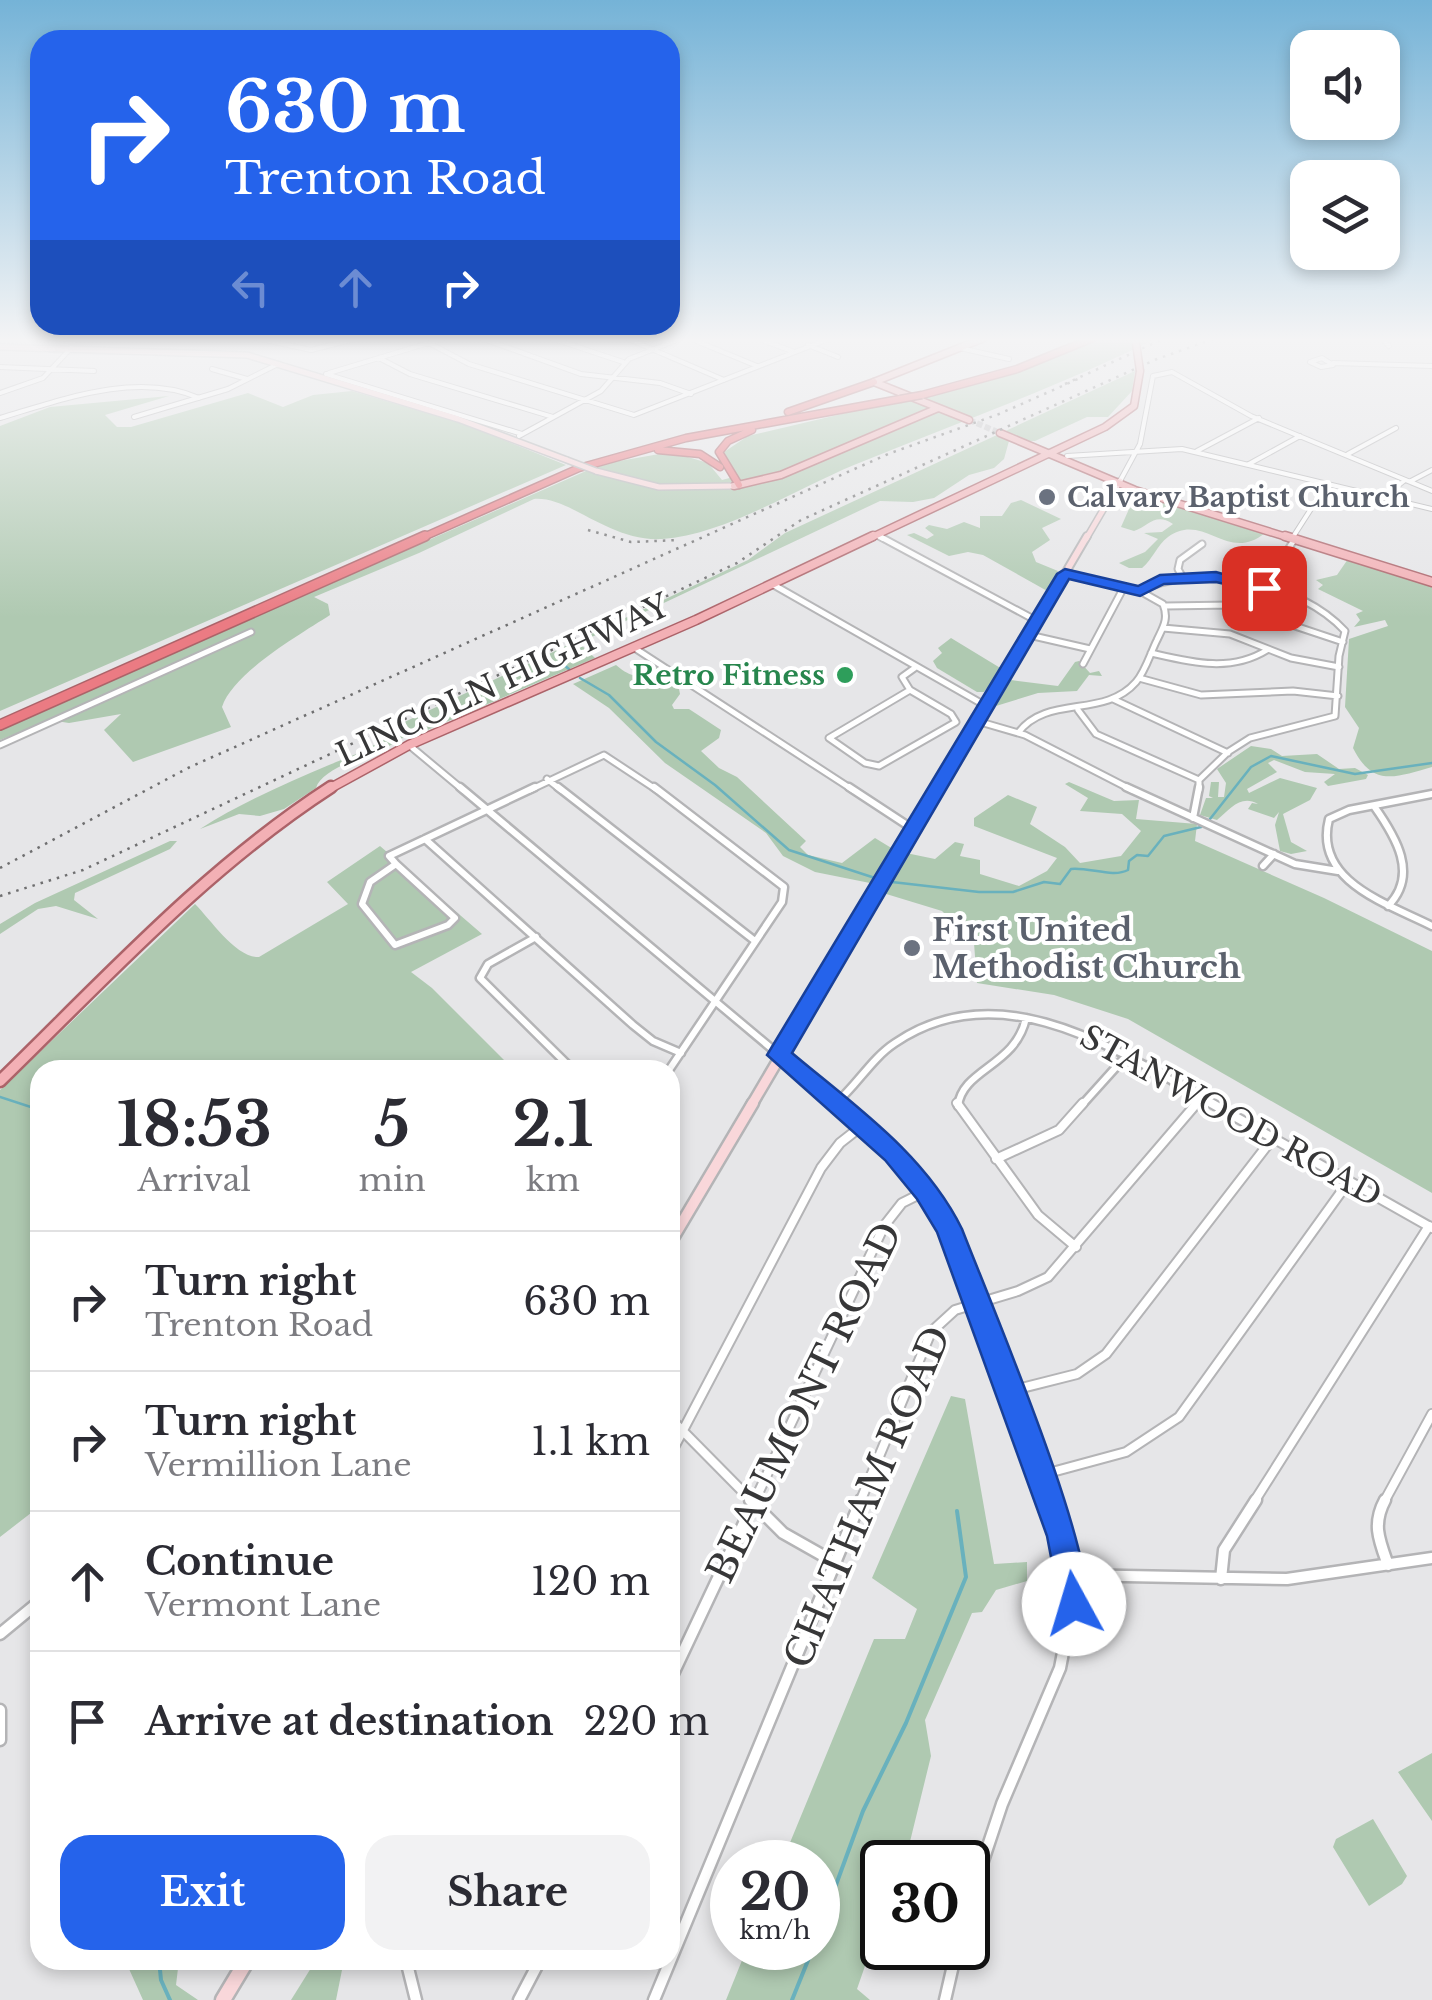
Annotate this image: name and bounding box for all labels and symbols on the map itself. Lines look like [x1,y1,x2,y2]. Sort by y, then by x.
place label: Calvary Baptist Church [1067,480,1410,515]
marker: Calvary Baptist Church [1036,486,1058,508]
pin [1222,546,1307,631]
street label: LINCOLN HIGHWAY [330,585,676,775]
place label: Retro Fitness [633,658,825,693]
marker: Retro Fitness [834,664,856,686]
place label: First United Methodist Church [932,910,1241,987]
marker: First United Methodist Church [901,937,923,959]
street label: STANWOOD ROAD [1073,1016,1389,1216]
street label: BEAUMONT ROAD [696,1214,912,1590]
street label: CHATHAM ROAD [774,1319,960,1675]
position arrow [1022,1552,1126,1656]
speed limit sign: 30 [860,1840,990,1970]

